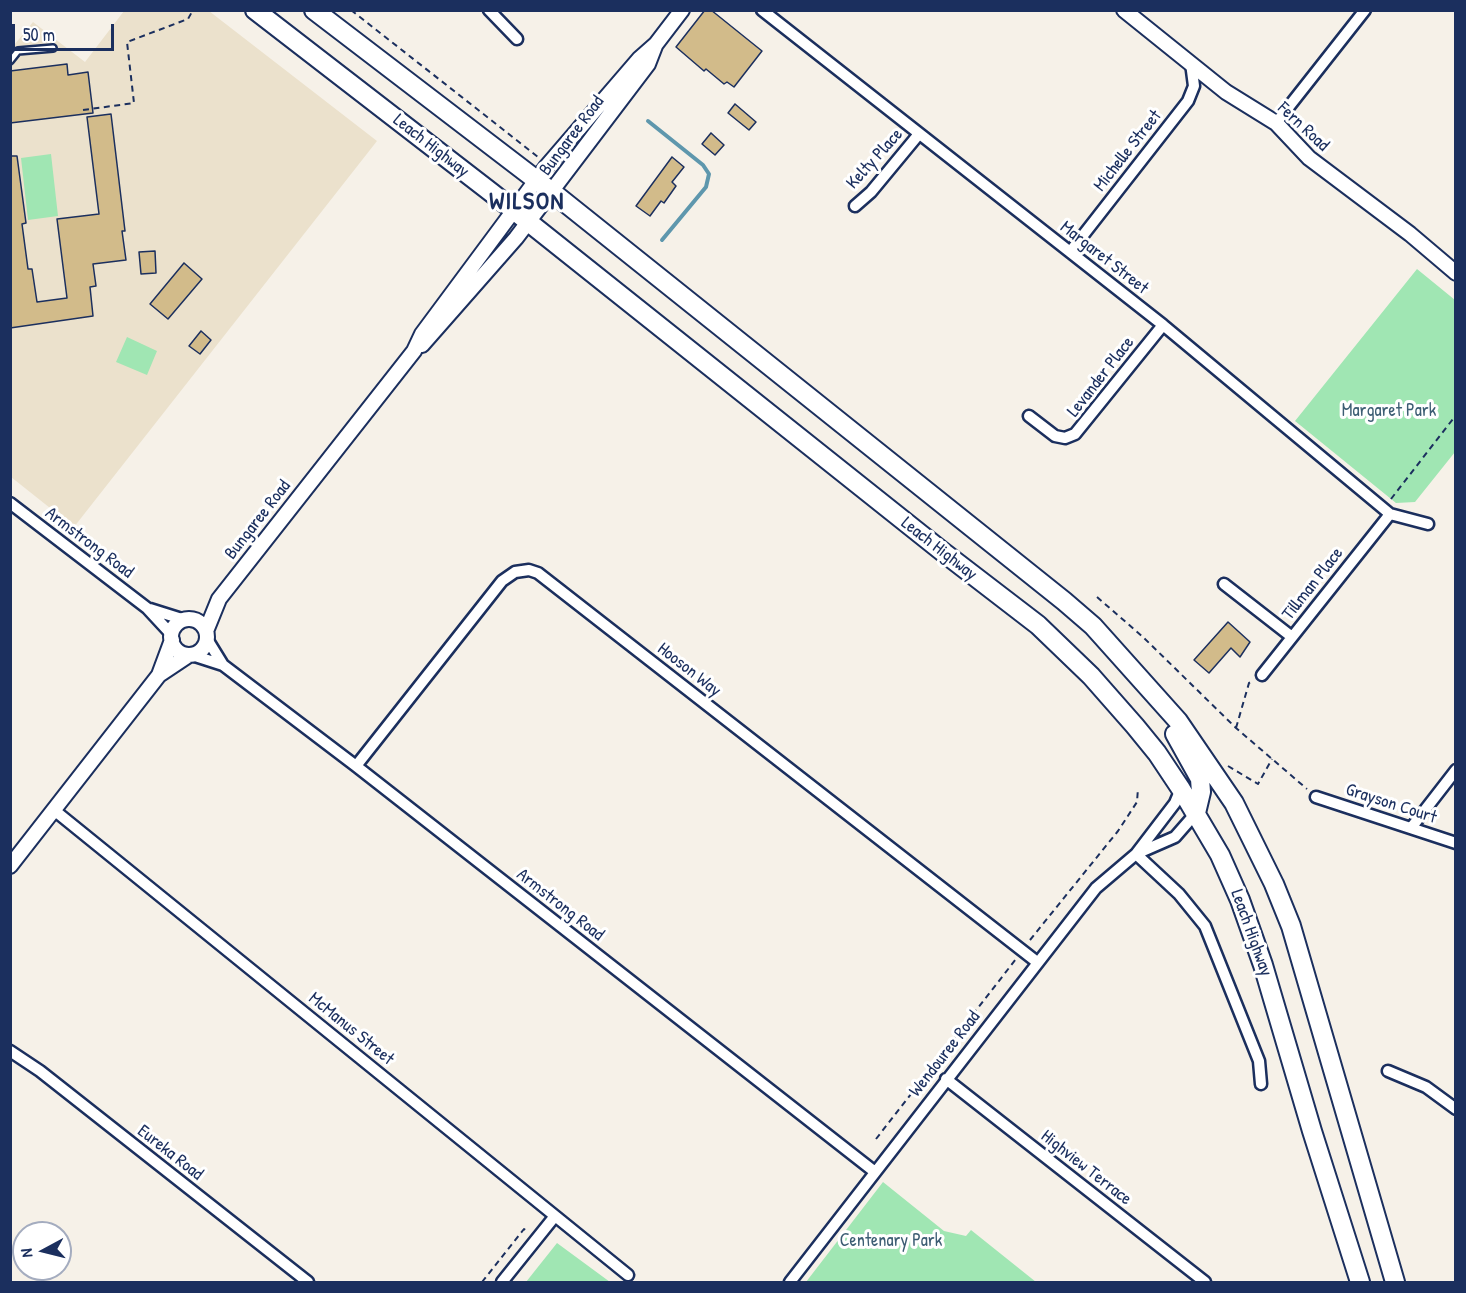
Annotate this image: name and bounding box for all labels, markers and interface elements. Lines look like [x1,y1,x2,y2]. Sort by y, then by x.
scale bar [15,12,117,50]
text: 50 m [23,22,55,47]
street label: Bungaree Road [535,92,609,180]
street label: Fern Road [1273,98,1333,156]
street label: Michelle Street [1090,106,1166,196]
street label: Leach Highway [389,110,473,182]
street label: Kelty Place [842,124,908,194]
district label: WILSON [489,189,565,217]
street label: Margaret Street [1056,217,1152,299]
street label: Levander Place [1063,332,1139,422]
park label: Margaret Park [1342,400,1436,422]
street label: Bungaree Road [220,476,296,564]
street label: Armstrong Road [41,503,137,583]
street label: Leach Highway [897,513,981,585]
street label: Tillman Place [1278,543,1348,625]
street label: Hooson Way [653,638,725,702]
street label: Grayson Court [1343,779,1439,829]
street label: Armstrong Road [512,864,608,946]
street label: Leach Highway [1225,887,1277,979]
street label: McManus Street [304,988,398,1070]
street label: Wendouree Road [905,1007,985,1101]
street label: Eureka Road [133,1121,207,1185]
street label: Highview Terrace [1036,1126,1136,1210]
north arrow [12,1221,72,1281]
park label: Centenary Park [840,1230,942,1252]
text: N [15,1247,38,1259]

